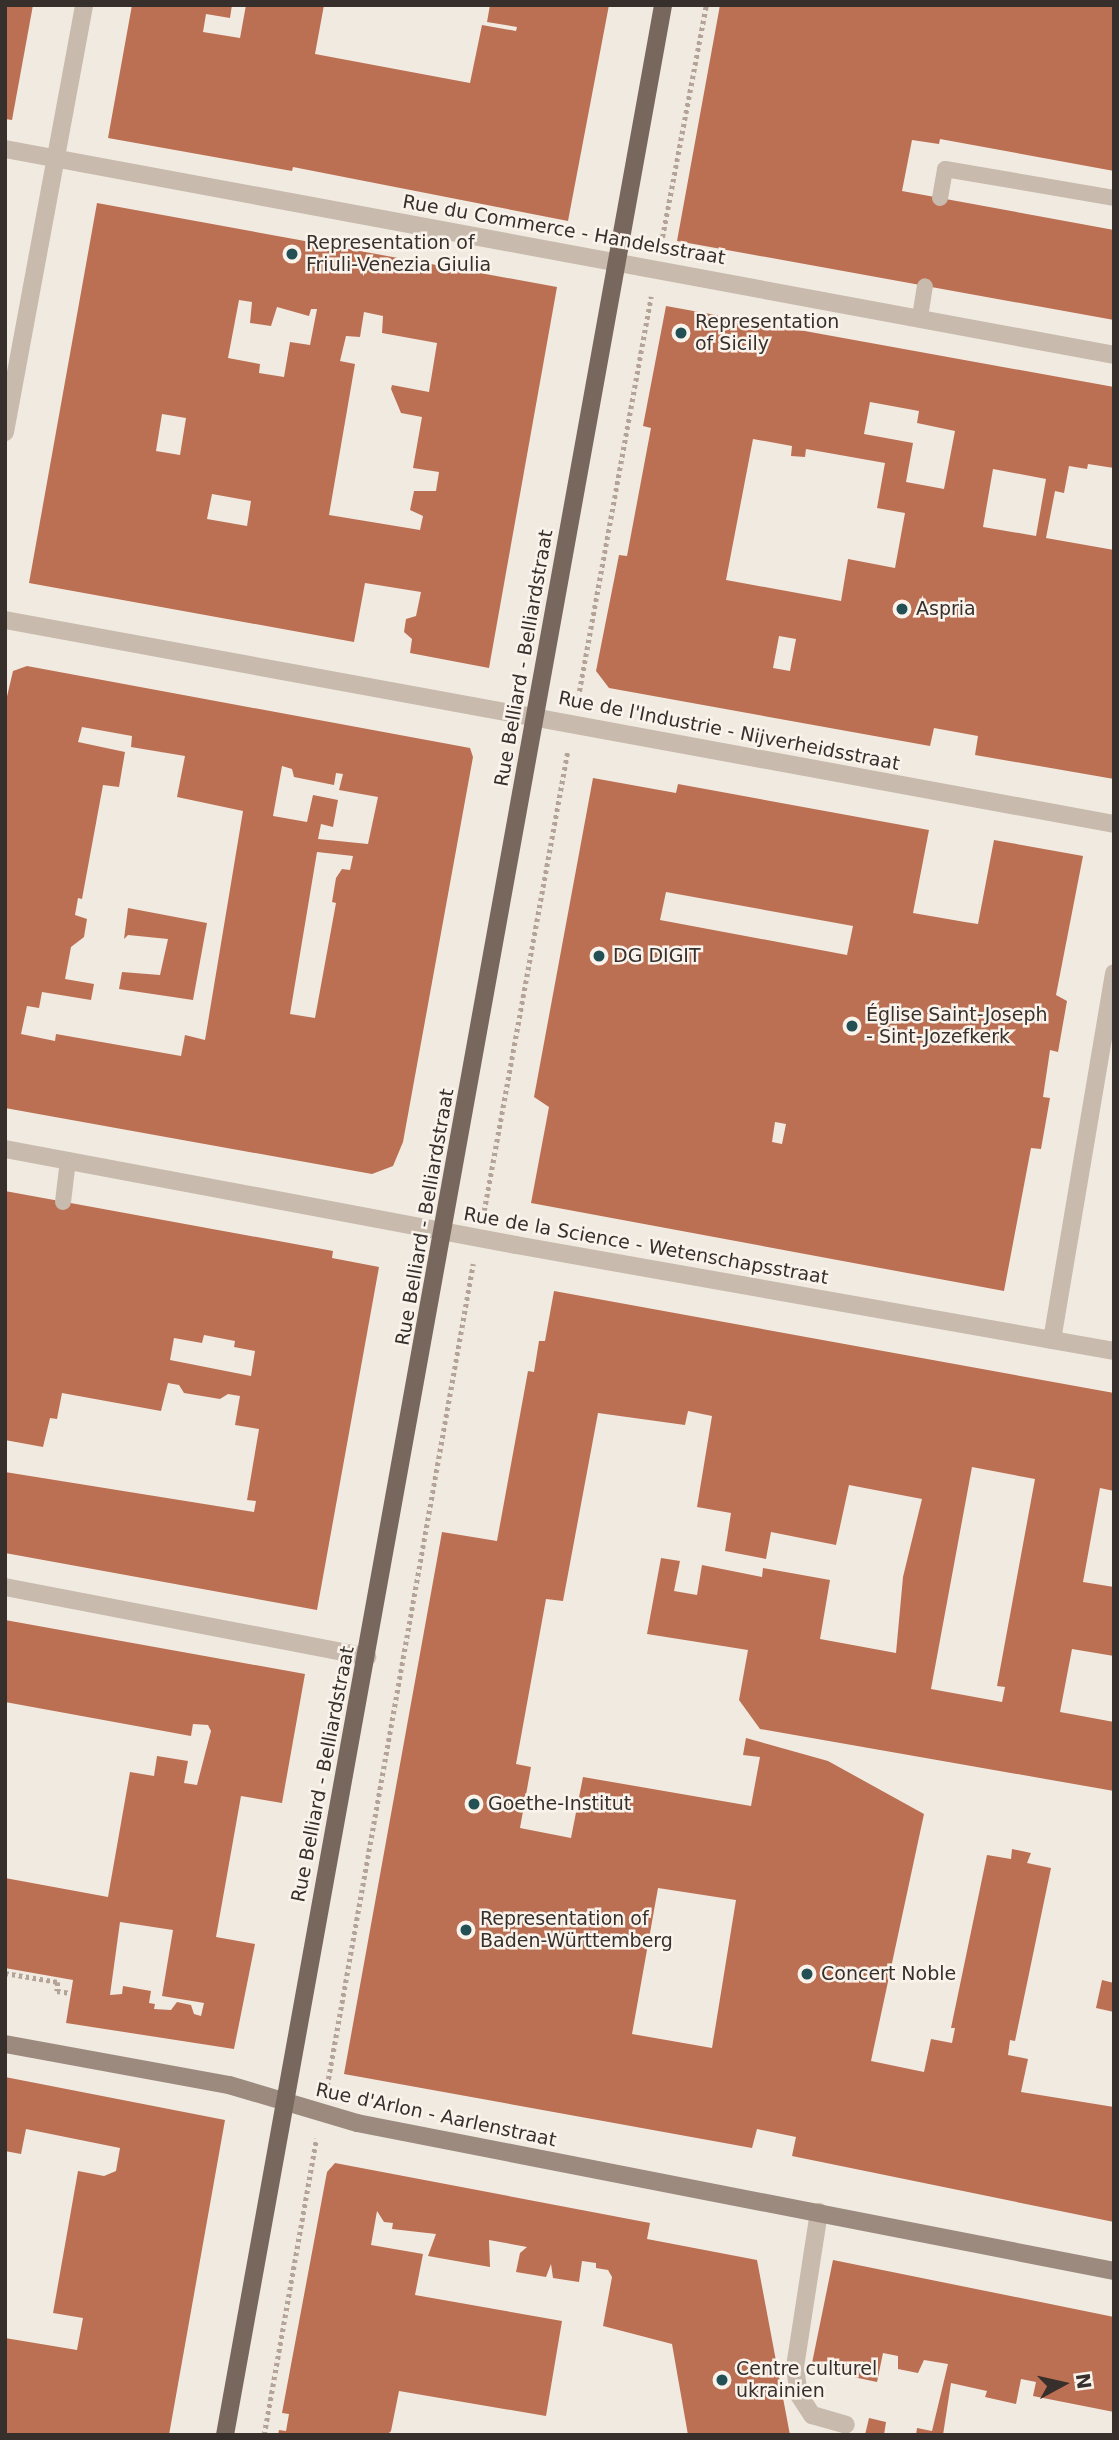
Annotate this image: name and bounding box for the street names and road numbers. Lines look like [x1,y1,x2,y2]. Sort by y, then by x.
street label: Rue du Commerce - Handelsstraat [401,190,727,270]
street label: Rue Belliard - Belliardstraat [490,528,558,788]
street label: Rue de l'Industrie - Nijverheidsstraat [556,687,902,775]
street label: Rue Belliard - Belliardstraat [391,1087,459,1347]
street label: Rue de la Science - Wetenschapsstraat [462,1203,830,1289]
street label: Rue Belliard - Belliardstraat [287,1644,359,1904]
street label: Rue d'Arlon - Aarlenstraat [314,2078,558,2152]

